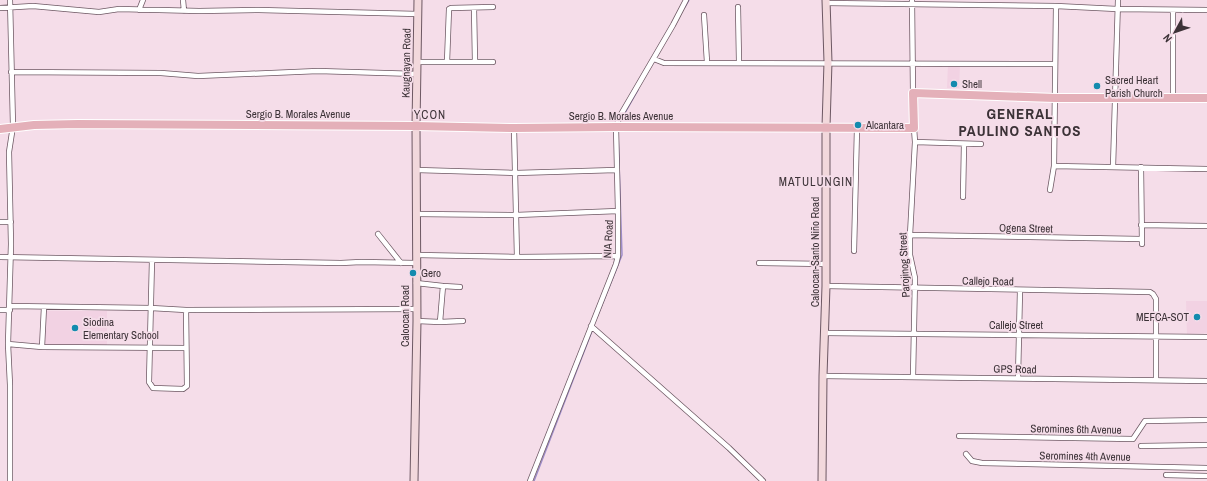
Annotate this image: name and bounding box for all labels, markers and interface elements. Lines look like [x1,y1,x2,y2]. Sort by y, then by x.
north arrow [1155,12,1195,52]
street label: Kaugnayan Road [398,28,414,98]
text: N [1160,31,1175,45]
place label: Sacred Heart Parish Church [1105,73,1163,100]
place label: Shell [962,77,982,91]
marker: Shell [949,79,959,89]
marker: Sacred Heart Parish Church [1092,81,1102,91]
district label: GENERAL PAULINO SANTOS [959,103,1081,141]
street label: Sergio B. Morales Avenue [246,107,350,121]
district label: YCON [414,107,446,123]
street label: Sergio B. Morales Avenue [569,109,673,123]
place label: Alcantara [865,118,904,132]
marker: Alcantara [853,120,863,130]
district label: MATULUNGIN [779,174,853,190]
street label: Caloocan-Santo Niño Road [808,197,822,307]
street label: NIA Road [600,219,616,259]
street label: Ogena Street [999,221,1053,235]
street label: Parojinog Street [895,232,913,298]
place label: Gero [421,266,441,280]
marker: Gero [408,268,418,278]
street label: Callejo Road [962,274,1014,288]
street label: Caloocan Road [398,285,412,347]
place label: MEFCA-SOT [1136,310,1189,324]
marker: MEFCA-SOT [1192,312,1202,322]
place label: Siodina Elementary School [83,315,159,342]
street label: Callejo Street [989,318,1044,332]
marker: Siodina Elementary School [70,323,80,333]
street label: GPS Road [993,362,1037,376]
street label: Seromines 6th Avenue [1030,421,1122,437]
street label: Seromines 4th Avenue [1039,448,1131,464]

